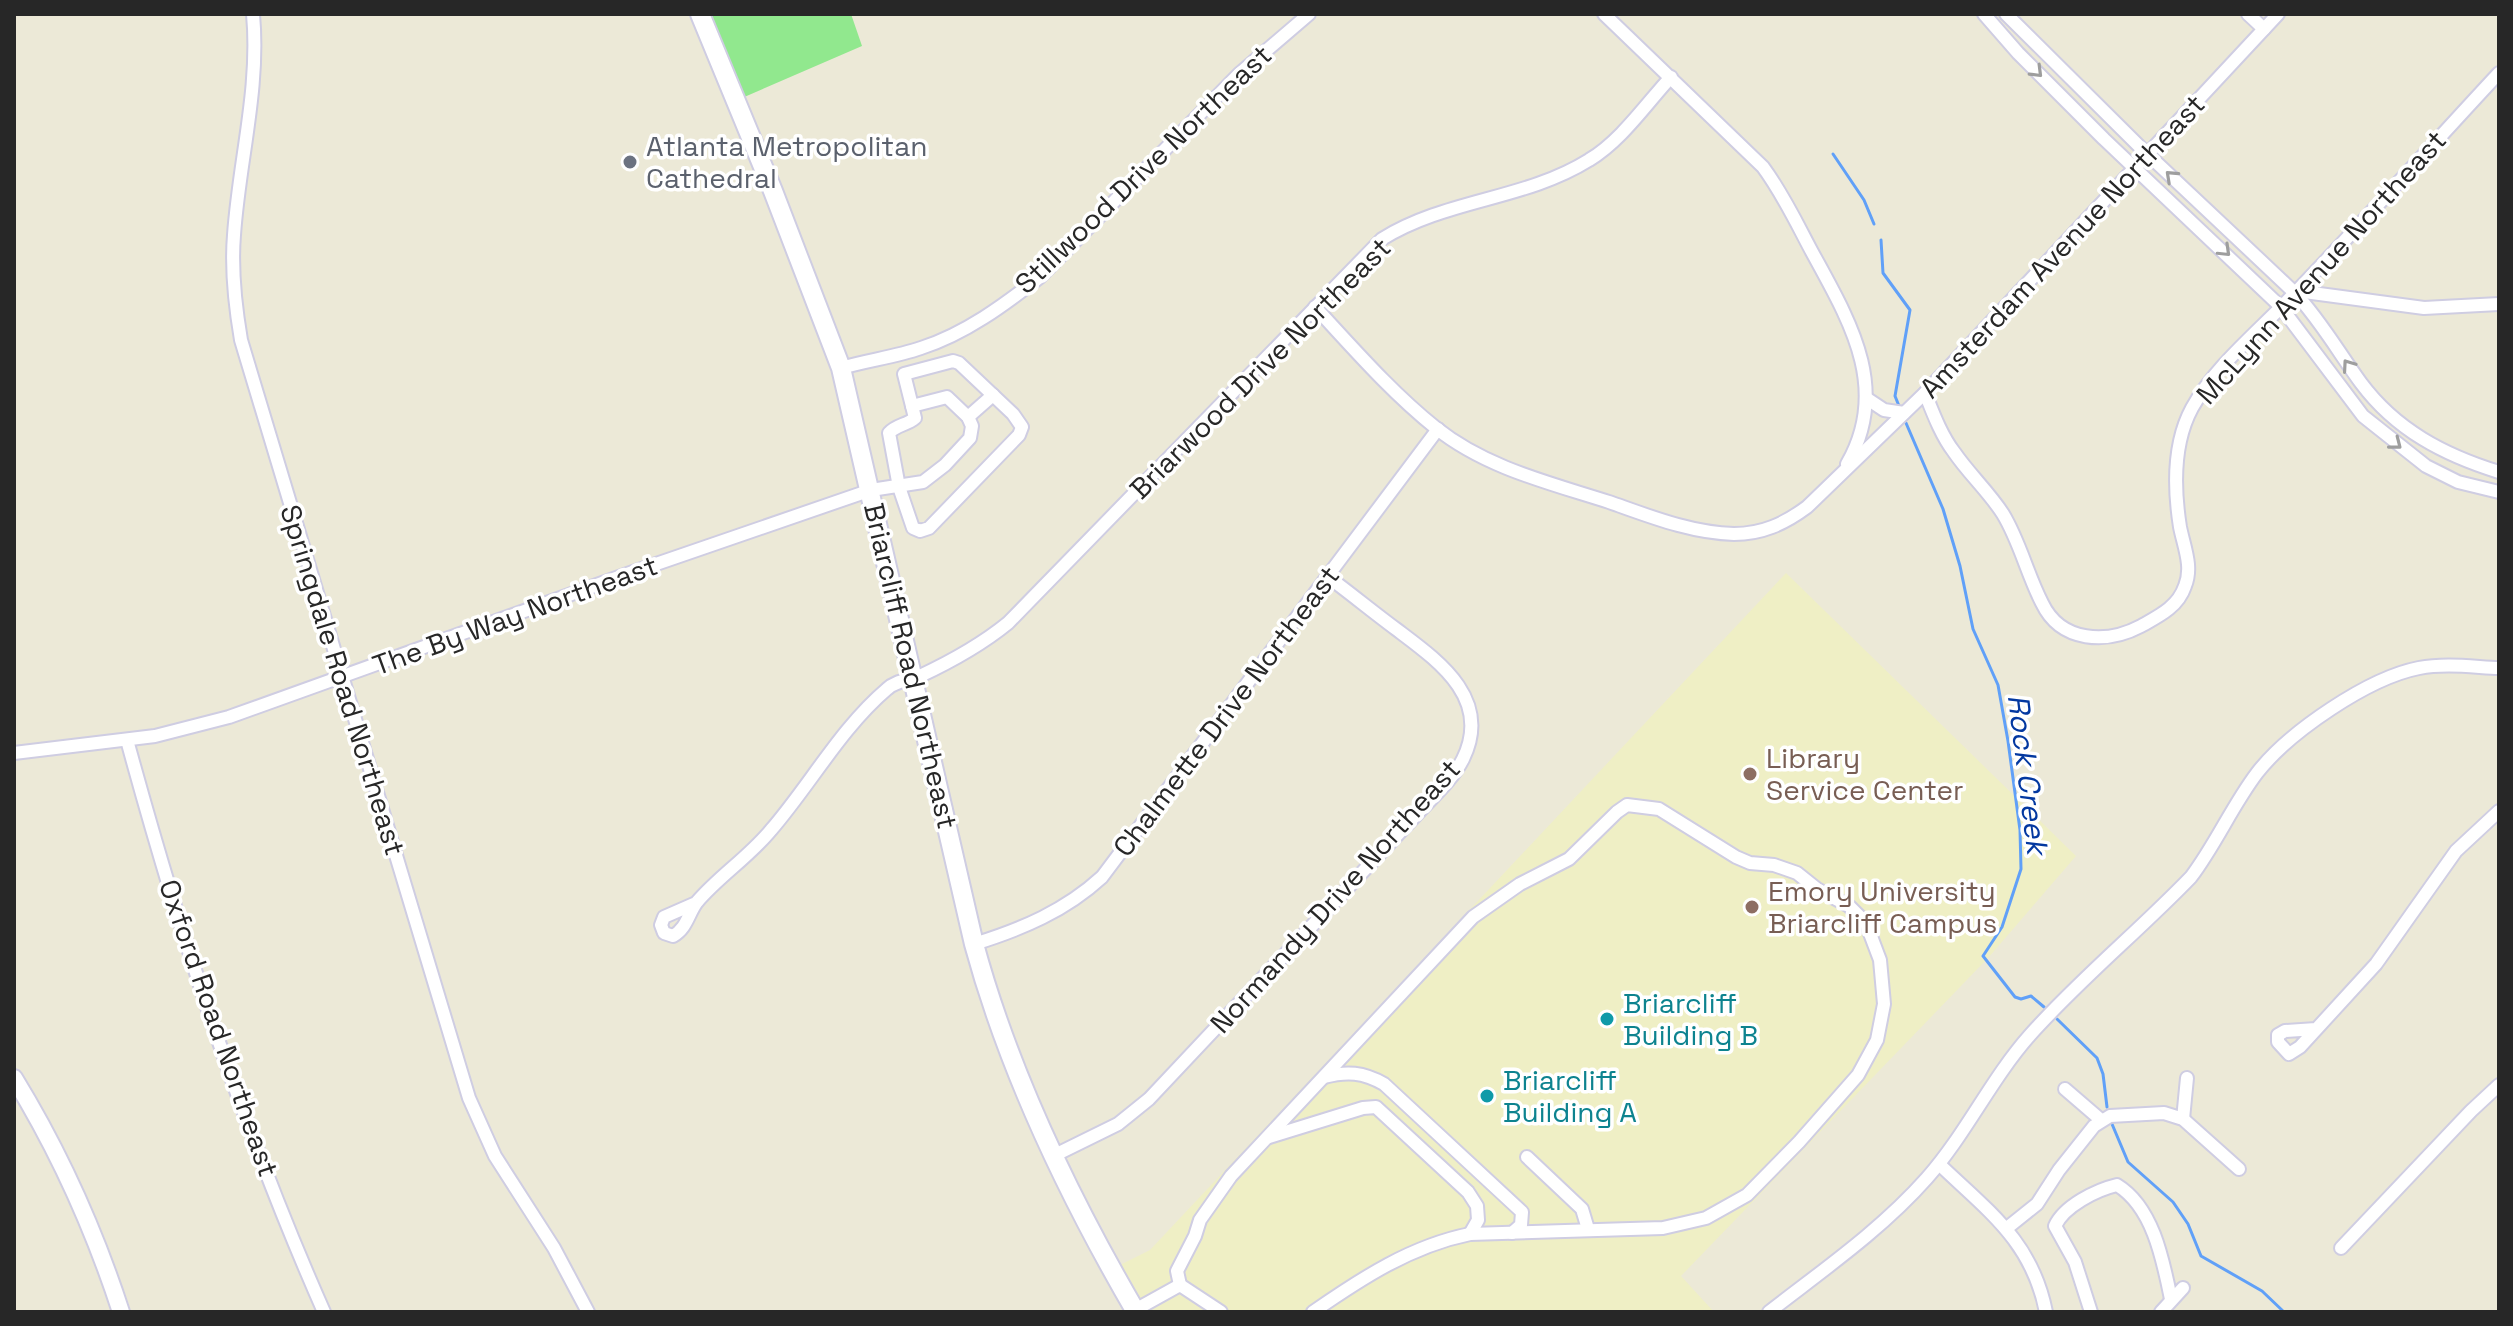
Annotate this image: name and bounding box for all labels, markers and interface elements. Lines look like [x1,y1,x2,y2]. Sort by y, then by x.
street label: Stillwood Drive Northeast [1007,37,1279,301]
one-way arrow [2028,62,2042,77]
street label: Amsterdam Avenue Northeast [1912,86,2212,406]
street label: McLynn Avenue Northeast [2188,122,2454,412]
place label: Atlanta Metropolitan Cathedral [646,128,927,196]
marker: Atlanta Metropolitan Cathedral [621,153,639,171]
one-way arrow [2166,171,2181,185]
street label: Briarwood Drive Northeast [1122,230,1398,506]
one-way arrow [2215,242,2230,256]
one-way arrow [2343,359,2358,374]
one-way arrow [2387,435,2402,449]
street label: Springdale Road Northeast [272,500,414,860]
street label: Briarcliff Road Northeast [856,500,966,832]
street label: The By Way Northeast [368,547,662,683]
street label: Chalmette Drive Northeast [1105,558,1347,864]
water label: Rock Creek [1999,692,2058,859]
place label: Library Service Center [1766,740,1964,808]
street label: Normandy Drive Northeast [1202,751,1468,1041]
marker: Library Service Center [1741,765,1759,783]
place label: Emory University Briarcliff Campus [1768,873,1997,941]
street label: Oxford Road Northeast [151,875,287,1181]
marker: Emory University Briarcliff Campus [1743,898,1761,916]
place label: Briarcliff Building B [1623,985,1758,1053]
marker: Briarcliff Building B [1598,1010,1616,1028]
place label: Briarcliff Building A [1503,1062,1637,1130]
marker: Briarcliff Building A [1478,1087,1496,1105]

